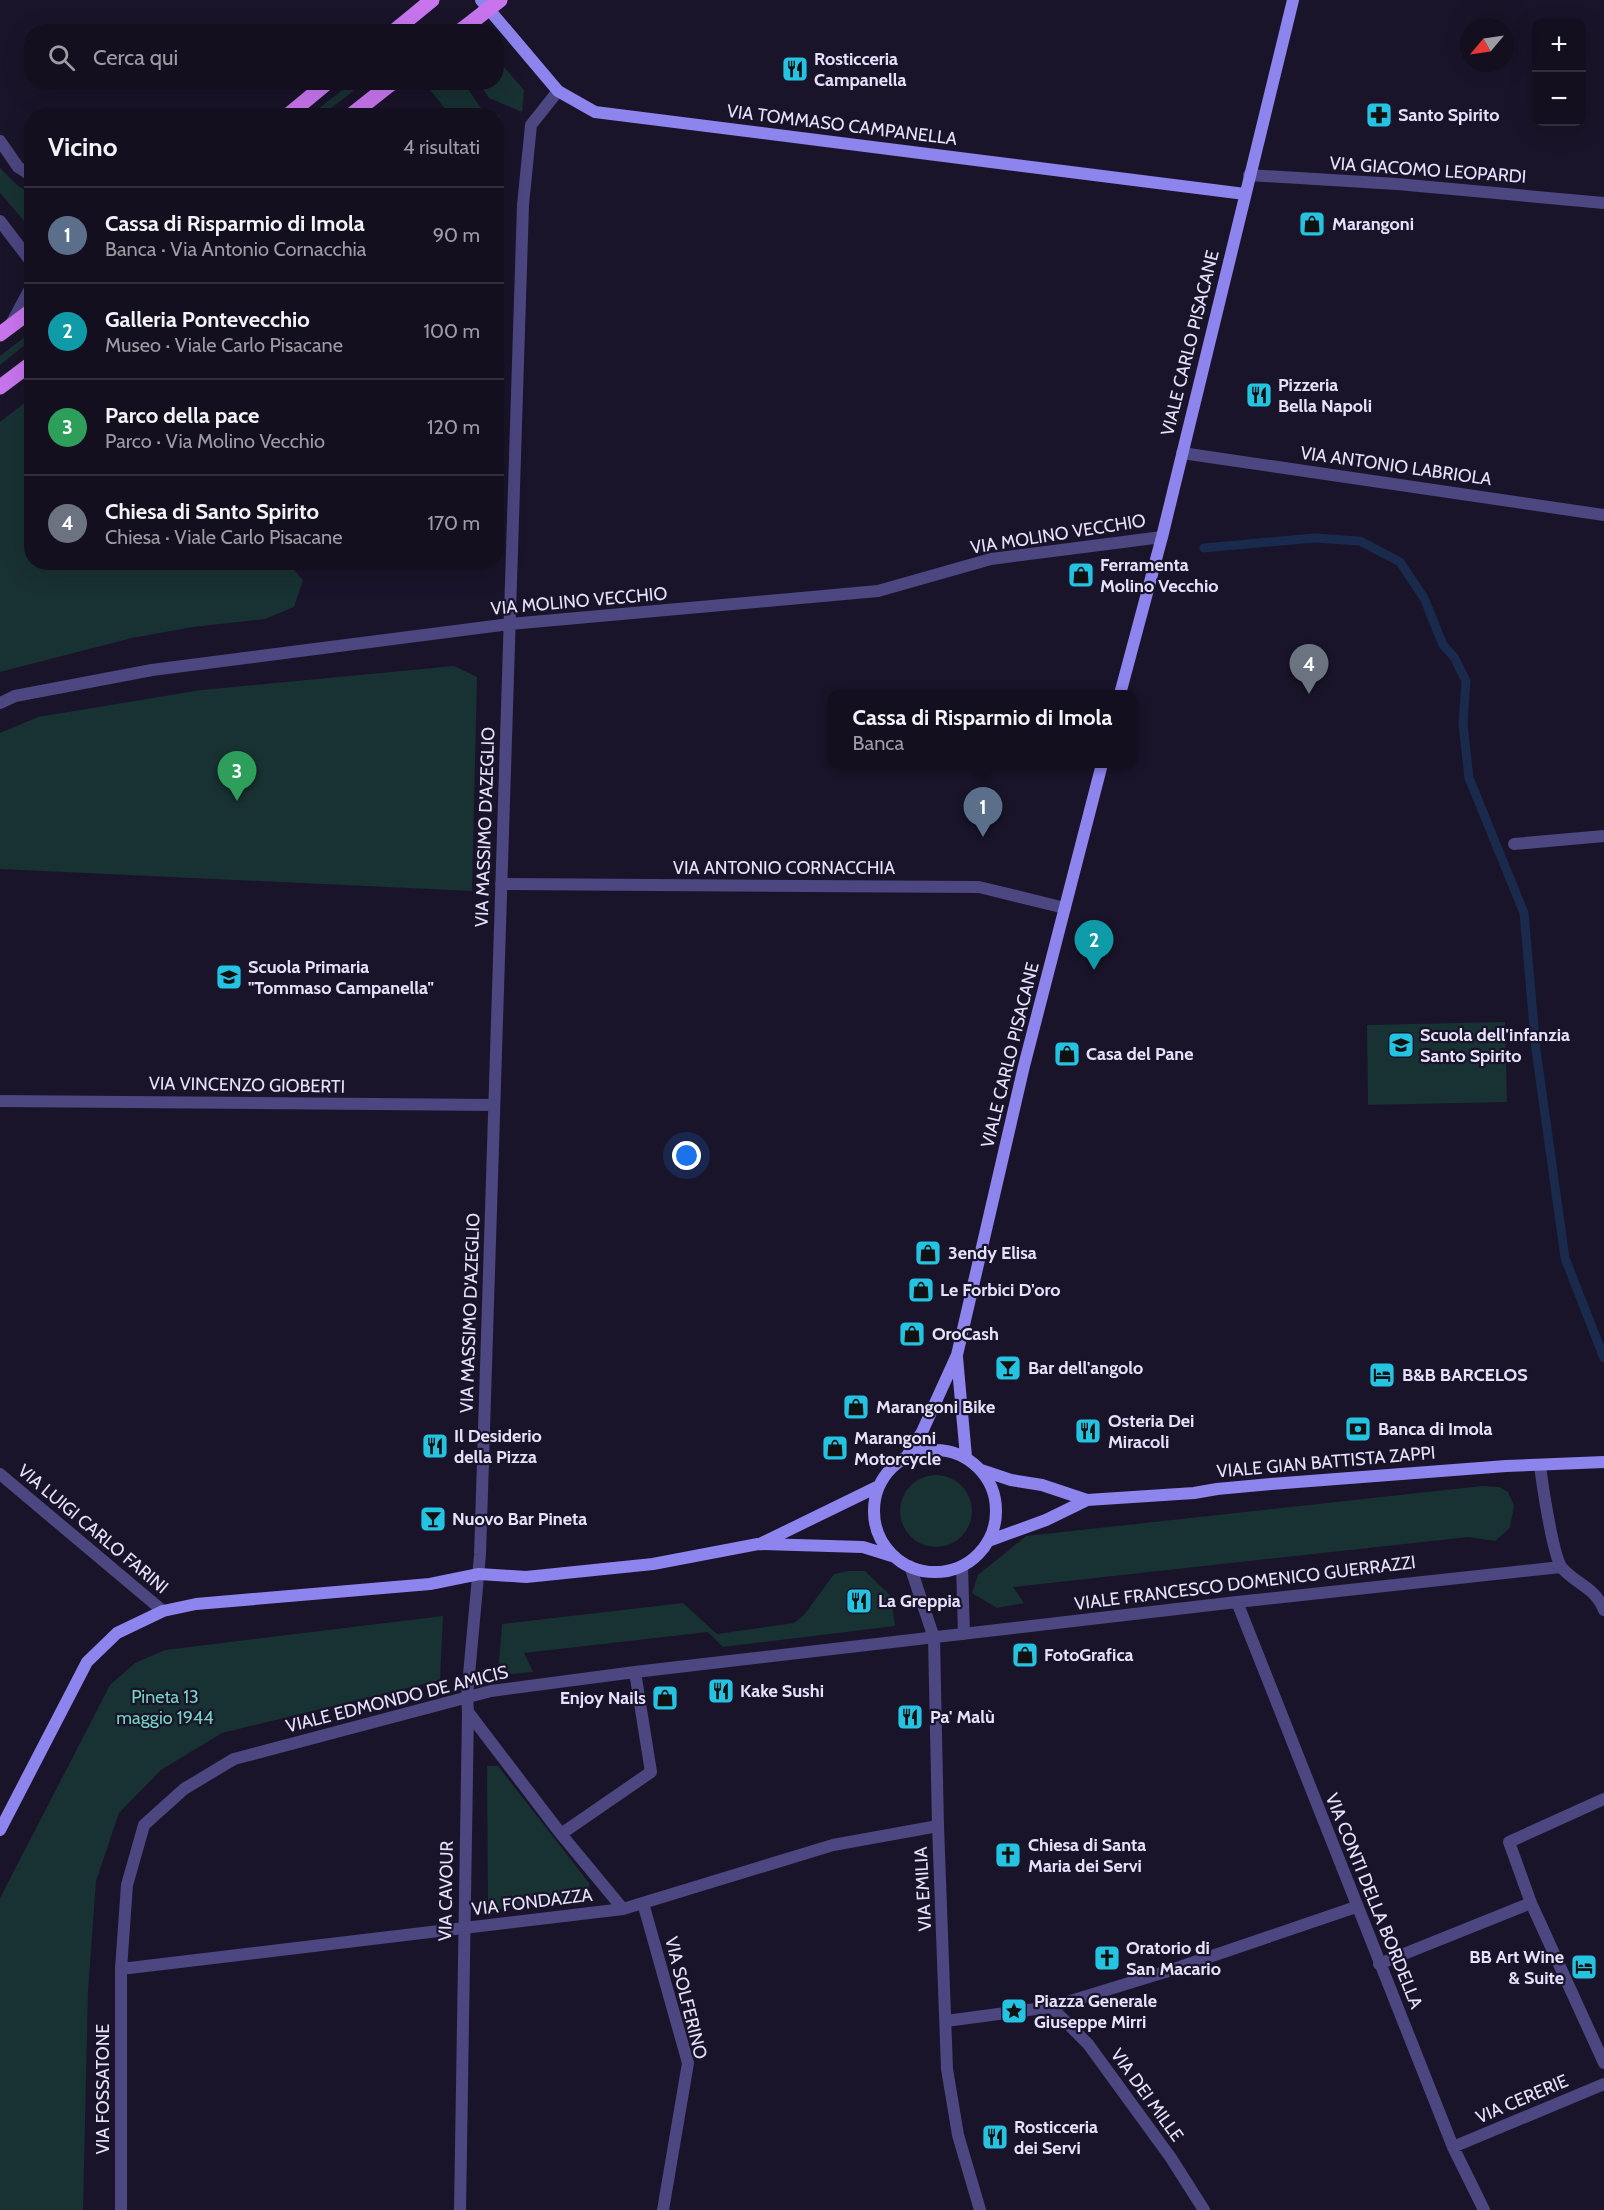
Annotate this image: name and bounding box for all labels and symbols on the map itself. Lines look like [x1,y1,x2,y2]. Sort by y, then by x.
north arrow [1460,18,1514,72]
place label: Rosticceria Campanella [814,48,907,91]
restaurant icon: Rosticceria Campanella [780,54,810,84]
street label: VIA TOMMASO CAMPANELLA [726,100,958,150]
pharmacy icon: Santo Spirito [1364,100,1394,130]
place label: Santo Spirito [1398,104,1499,126]
street label: VIA GIACOMO LEOPARDI [1329,152,1527,188]
shop icon: Marangoni [1297,209,1327,239]
place label: Marangoni [1332,213,1414,235]
street label: VIALE CARLO PISACANE [1156,248,1224,438]
place label: Pizzeria Bella Napoli [1278,374,1372,417]
restaurant icon: Pizzeria Bella Napoli [1244,380,1274,410]
street label: VIA ANTONIO LABRIOLA [1299,442,1493,490]
street label: VIA MOLINO VECCHIO [969,509,1147,559]
place label: Ferramenta Molino Vecchio [1100,554,1219,597]
shop icon: Ferramenta Molino Vecchio [1066,560,1096,590]
street label: VIA MOLINO VECCHIO [490,582,668,620]
pin: 4 [1290,644,1328,694]
street label: VIA MASSIMO D'AZEGLIO [471,726,499,927]
pin: 3 [218,752,256,801]
pin: 1 [964,788,1002,837]
street label: VIA ANTONIO CORNACCHIA [673,857,895,879]
pin: 2 [1074,920,1114,970]
place label: Scuola Primaria "Tommaso Campanella" [248,956,434,999]
street label: VIALE CARLO PISACANE [976,960,1044,1150]
school or university icon: Scuola Primaria "Tommaso Campanella" [214,962,244,992]
place label: Scuola dell'infanzia Santo Spirito [1420,1024,1570,1067]
school or university icon: Scuola dell'infanzia Santo Spirito [1386,1030,1416,1060]
shop icon: Casa del Pane [1052,1039,1082,1069]
place label: Casa del Pane [1086,1043,1194,1065]
street label: VIA VINCENZO GIOBERTI [149,1072,345,1098]
your location [672,1141,701,1170]
street label: VIA MASSIMO D'AZEGLIO [456,1212,484,1413]
shop icon: 3endy Elisa [913,1238,943,1268]
place label: 3endy Elisa [948,1242,1037,1264]
shop icon: Le Forbici D'oro [906,1275,936,1305]
place label: Le Forbici D'oro [940,1279,1061,1301]
shop icon: OroCash [897,1319,927,1349]
place label: OroCash [932,1323,999,1345]
bar icon: Bar dell'angolo [993,1353,1023,1383]
place label: Bar dell'angolo [1028,1357,1143,1379]
hotel icon: B&B BARCELOS [1367,1360,1397,1390]
place label: B&B BARCELOS [1402,1364,1528,1386]
shop icon: Marangoni Bike [841,1392,871,1422]
place label: Marangoni Bike [876,1396,995,1418]
place label: Osteria Dei Miracoli [1108,1410,1194,1453]
bank icon: Banca di Imola [1343,1414,1373,1444]
restaurant icon: Osteria Dei Miracoli [1073,1416,1103,1446]
place label: Banca di Imola [1378,1418,1493,1440]
place label: Il Desiderio della Pizza [454,1425,542,1468]
place label: Marangoni Motorcycle [854,1427,941,1470]
restaurant icon: Il Desiderio della Pizza [420,1431,450,1461]
shop icon: Marangoni Motorcycle [820,1433,850,1463]
street label: VIALE GIAN BATTISTA ZAPPI [1216,1441,1436,1483]
street label: VIA LUIGI CARLO FARINI [13,1460,173,1598]
bar icon: Nuovo Bar Pineta [418,1504,448,1534]
place label: Nuovo Bar Pineta [452,1508,587,1530]
street label: VIALE FRANCESCO DOMENICO GUERRAZZI [1073,1551,1417,1615]
restaurant icon: La Greppia [844,1586,874,1616]
place label: La Greppia [878,1590,961,1612]
shop icon: FotoGrafica [1010,1640,1040,1670]
place label: FotoGrafica [1044,1644,1134,1666]
street label: VIALE EDMONDO DE AMICIS [284,1661,510,1737]
restaurant icon: Kake Sushi [706,1676,736,1706]
place label: Kake Sushi [740,1680,824,1702]
shop icon: Enjoy Nails [650,1683,680,1713]
park label: Pineta 13 maggio 1944 [116,1686,214,1729]
place label: Enjoy Nails [560,1687,646,1709]
restaurant icon: Pa' Malù [895,1702,925,1732]
place label: Pa' Malù [930,1706,995,1728]
street label: VIA CONTI DELLA BORDELLA [1321,1790,1427,2012]
place label: Chiesa di Santa Maria dei Servi [1028,1834,1146,1877]
street label: VIA CAVOUR [434,1840,458,1941]
church icon: Chiesa di Santa Maria dei Servi [993,1840,1023,1870]
street label: VIA EMILIA [910,1846,936,1932]
street label: VIA FONDAZZA [470,1884,594,1920]
street label: VIA SOLFERINO [660,1934,712,2062]
place label: Oratorio di San Macario [1126,1937,1221,1980]
church icon: Oratorio di San Macario [1092,1943,1122,1973]
place label: BB Art Wine & Suite [1469,1946,1564,1989]
hotel icon: BB Art Wine & Suite [1569,1952,1599,1982]
place label: Piazza Generale Giuseppe Mirri [1034,1990,1157,2033]
place icon: Piazza Generale Giuseppe Mirri [999,1996,1029,2026]
street label: VIA FOSSATONE [92,2024,114,2154]
street label: VIA DEI MILLE [1106,2044,1188,2146]
street label: VIA CERERIE [1473,2070,1571,2128]
place label: Rosticceria dei Servi [1014,2116,1098,2159]
restaurant icon: Rosticceria dei Servi [980,2122,1010,2152]

